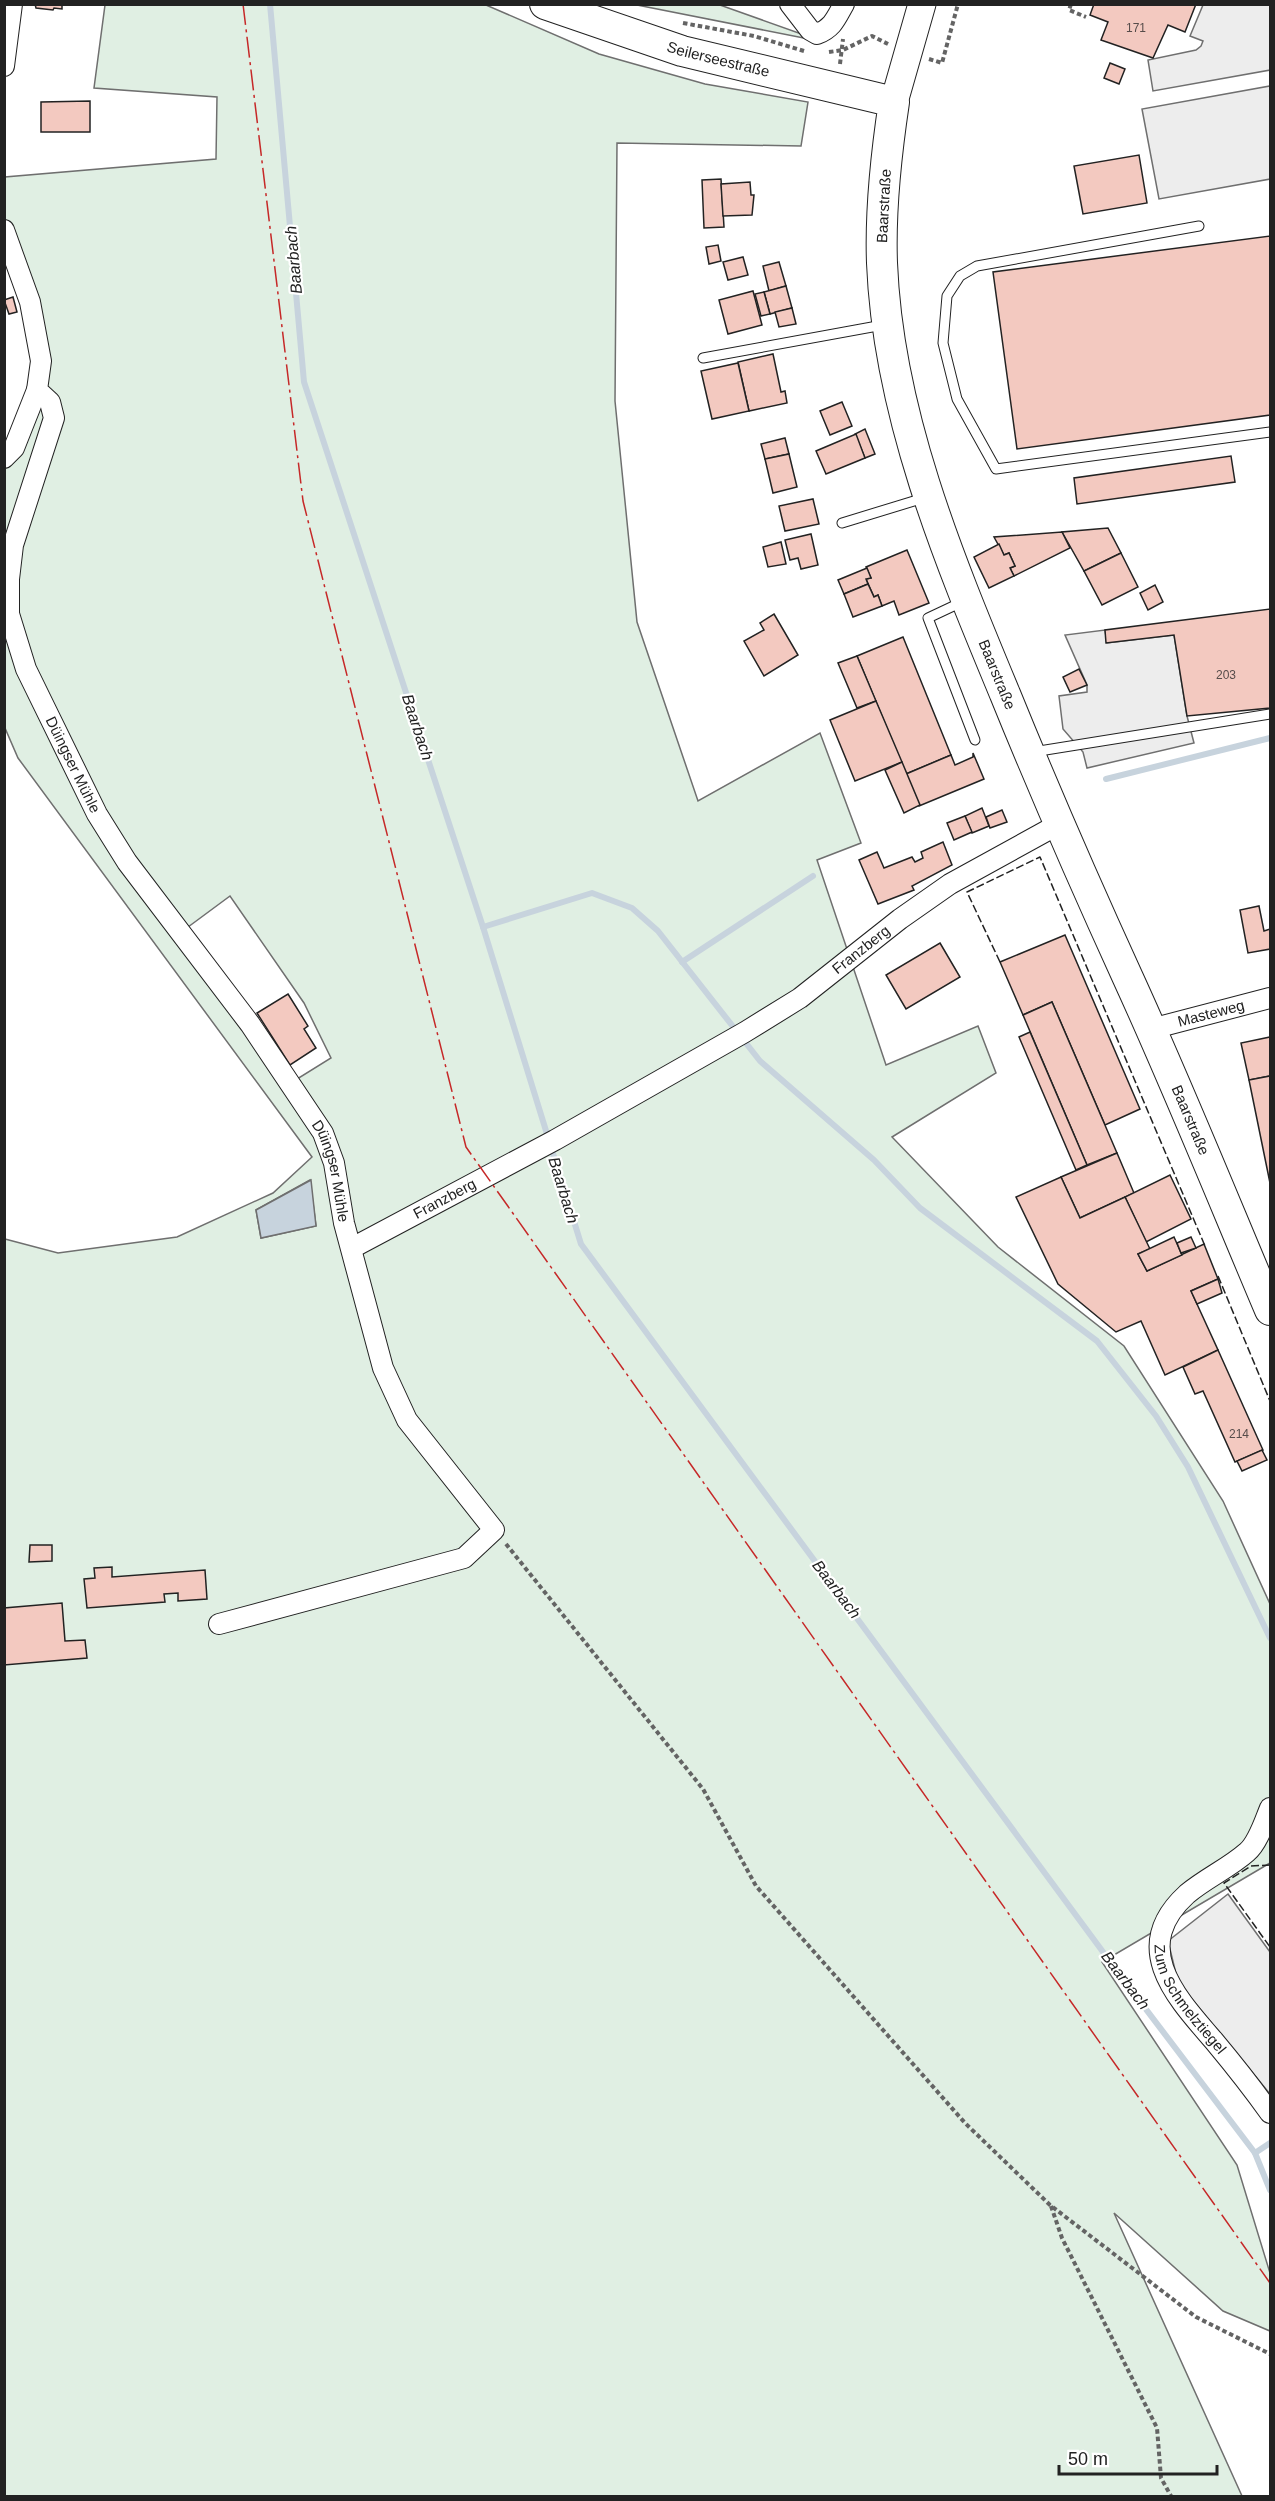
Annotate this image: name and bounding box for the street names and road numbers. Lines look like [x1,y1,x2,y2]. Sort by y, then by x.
street label: Seilerseestraße [665,37,771,80]
street label: Baarstraße [873,168,894,243]
street label: Baarstraße [975,637,1019,712]
street label: Düingser Mühle [43,714,104,816]
street label: Franzberg [829,921,893,977]
street label: Masteweg [1176,996,1246,1030]
street label: Baarstraße [1168,1082,1213,1157]
street label: Düingser Mühle [309,1117,353,1223]
street label: Franzberg [410,1175,479,1222]
street label: Zum Schmelztiegel [1151,1944,1230,2057]

